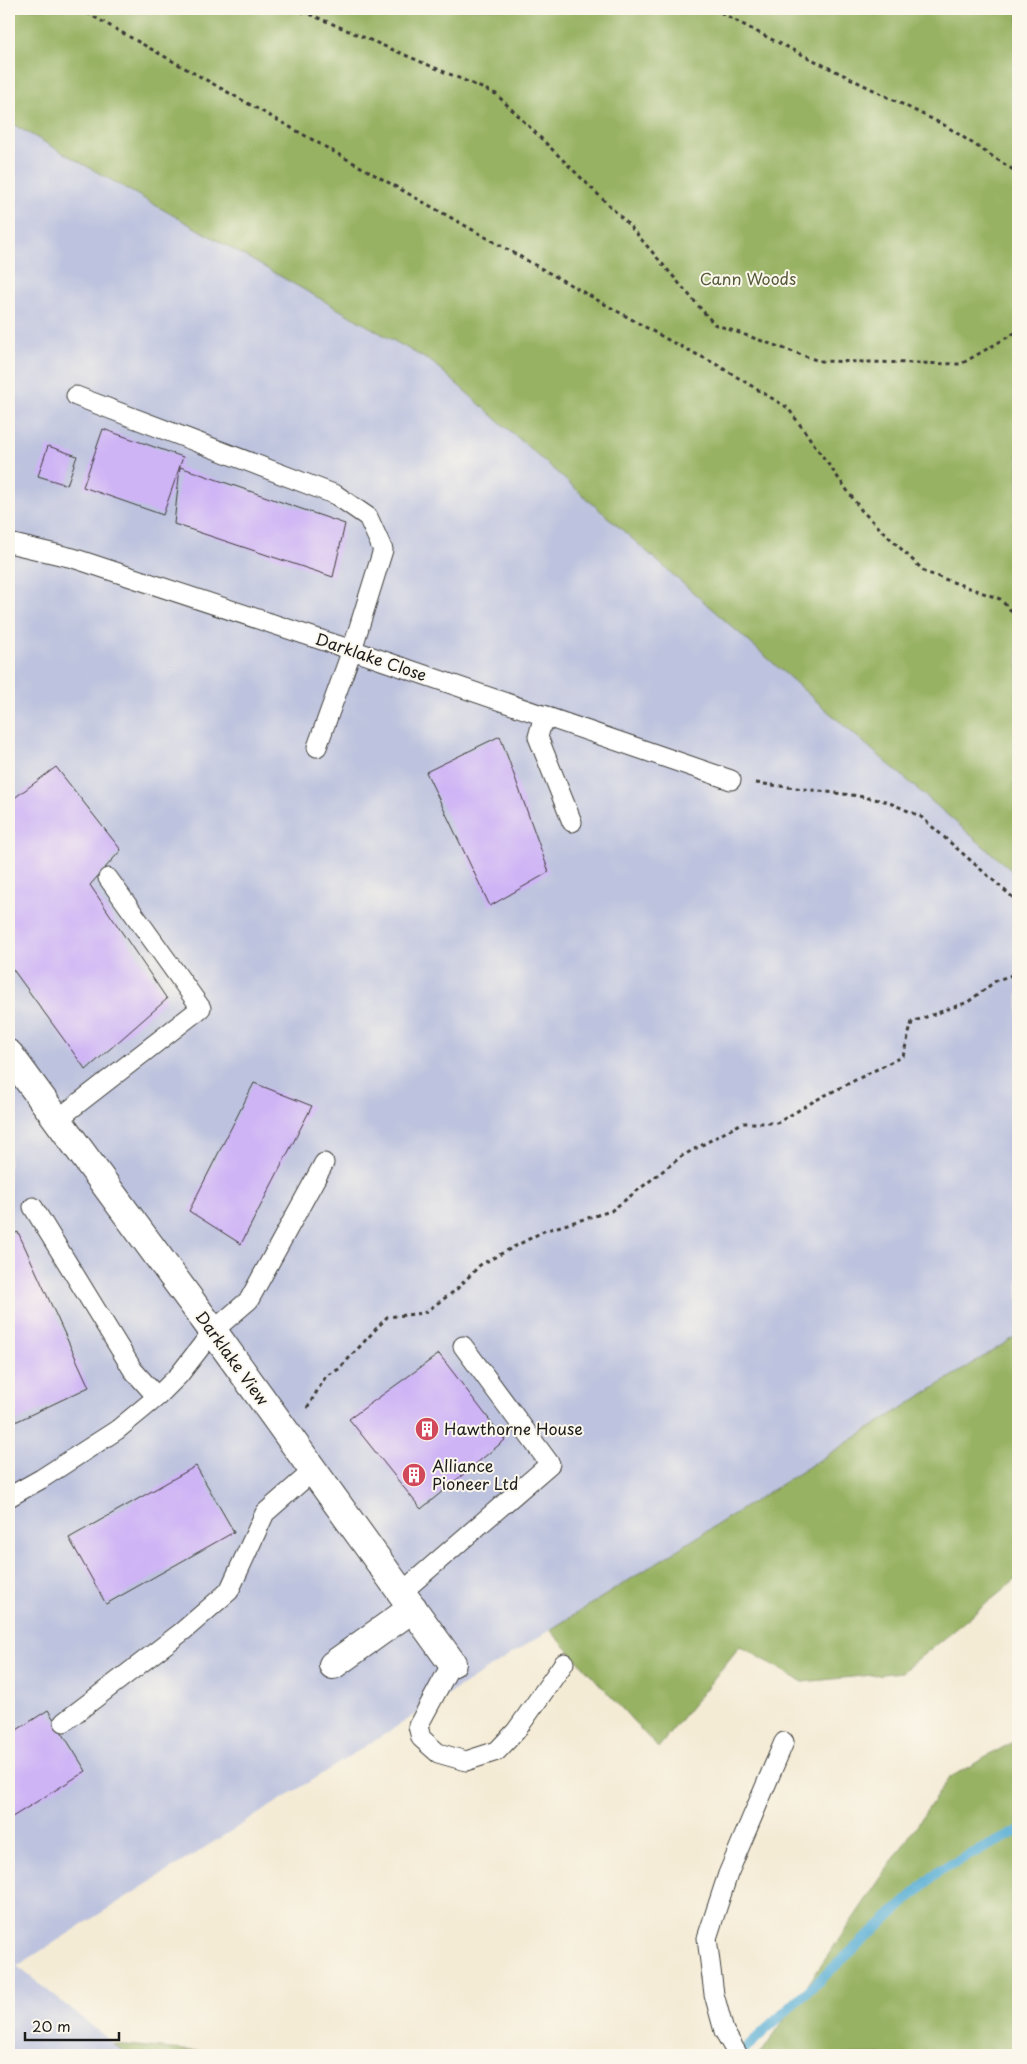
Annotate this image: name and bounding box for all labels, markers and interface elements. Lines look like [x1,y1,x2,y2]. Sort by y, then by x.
park label: Cann Woods [700,266,796,290]
street label: Darklake Close [312,626,430,686]
street label: Darklake View [190,1305,276,1410]
building icon: Hawthorne House [414,1416,440,1442]
place label: Hawthorne House [444,1416,583,1440]
place label: Alliance Pioneer Ltd [432,1453,518,1495]
building icon: Alliance Pioneer Ltd [401,1462,427,1488]
scale bar [25,2009,119,2041]
text: 20 m [32,2014,71,2037]

